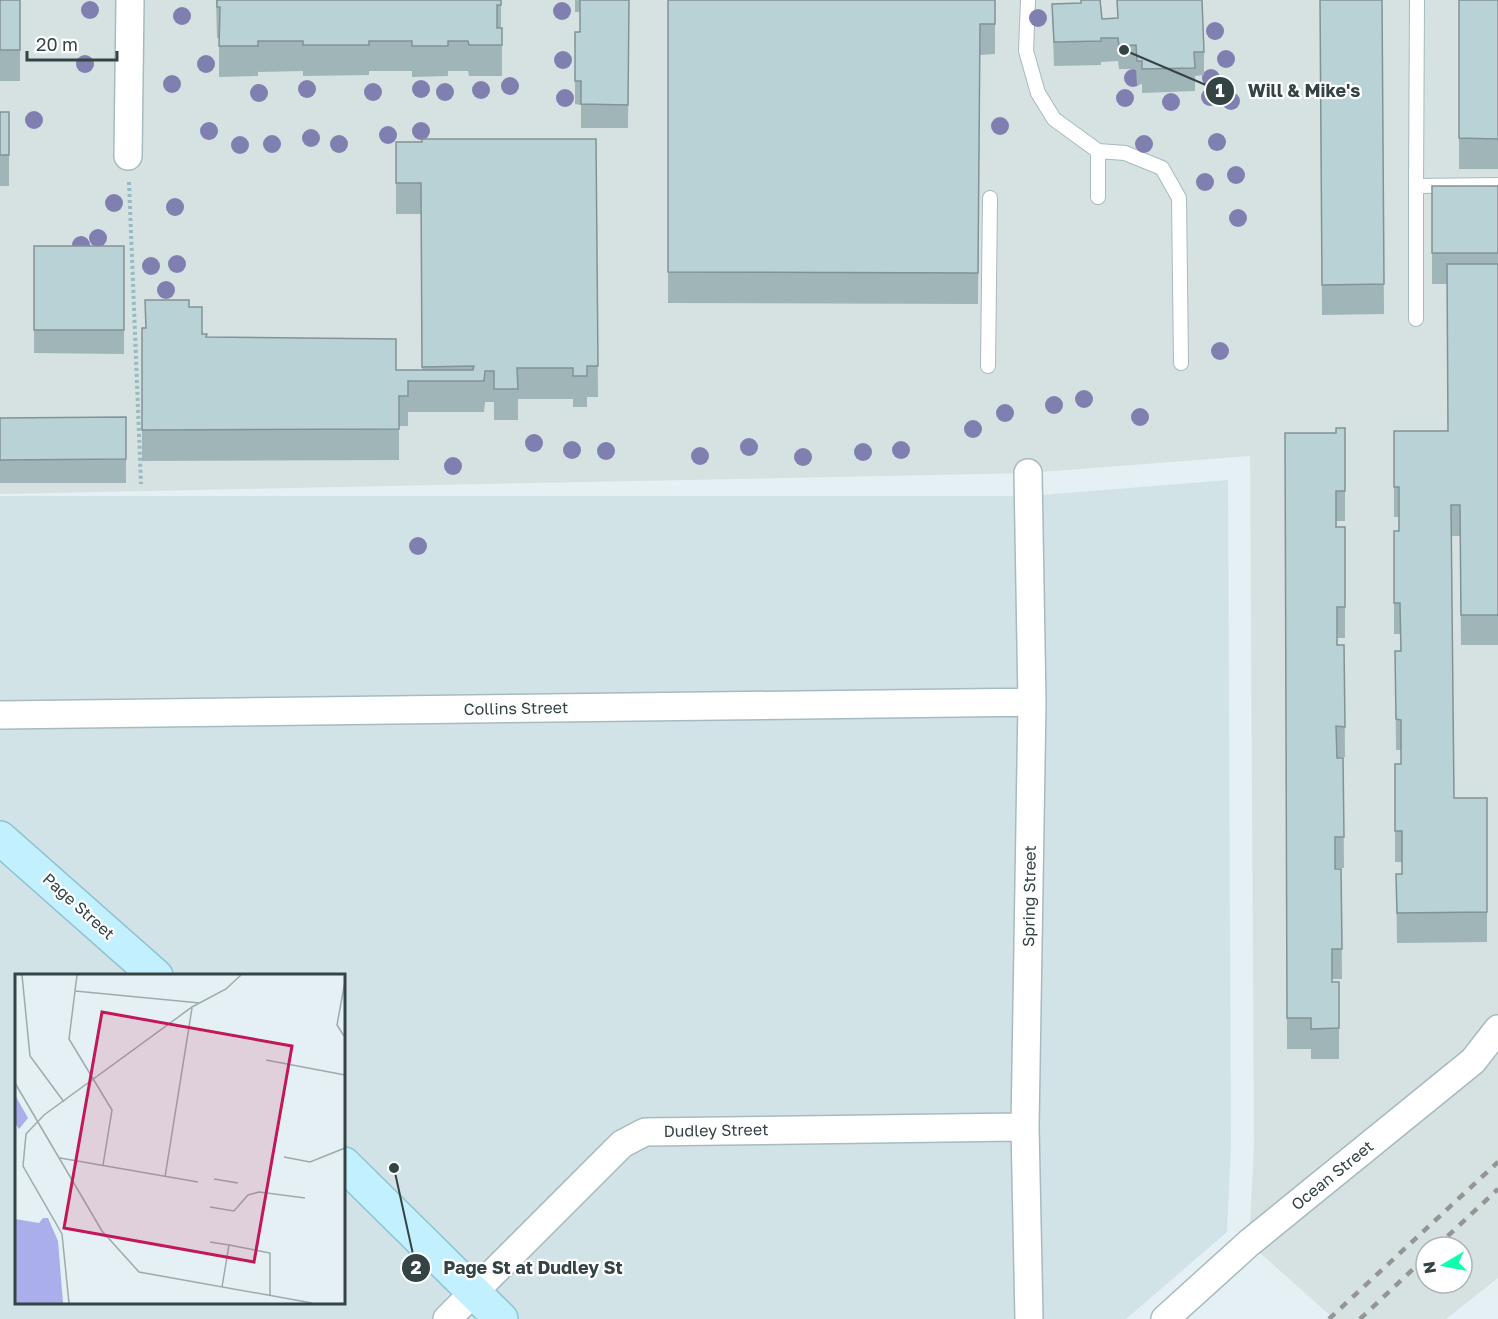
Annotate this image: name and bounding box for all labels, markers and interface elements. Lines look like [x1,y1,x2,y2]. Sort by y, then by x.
scale bar [27,24,117,62]
text: 20 m [36,33,78,55]
callout: Will & Mike's [1205,73,1372,109]
text: 1 [1215,79,1225,101]
text: Will & Mike's [1248,79,1360,101]
street label: Collins Street [463,697,569,719]
street label: Spring Street [1018,845,1040,947]
street label: Page Street [39,869,119,943]
inset map [15,974,345,1304]
street label: Dudley Street [663,1119,769,1141]
street label: Ocean Street [1287,1136,1377,1214]
north arrow [1414,1235,1474,1295]
callout: Page St at Dudley St [401,1250,635,1286]
text: 2 [411,1256,422,1278]
text: Page St at Dudley St [443,1256,623,1278]
text: N [1418,1260,1440,1275]

